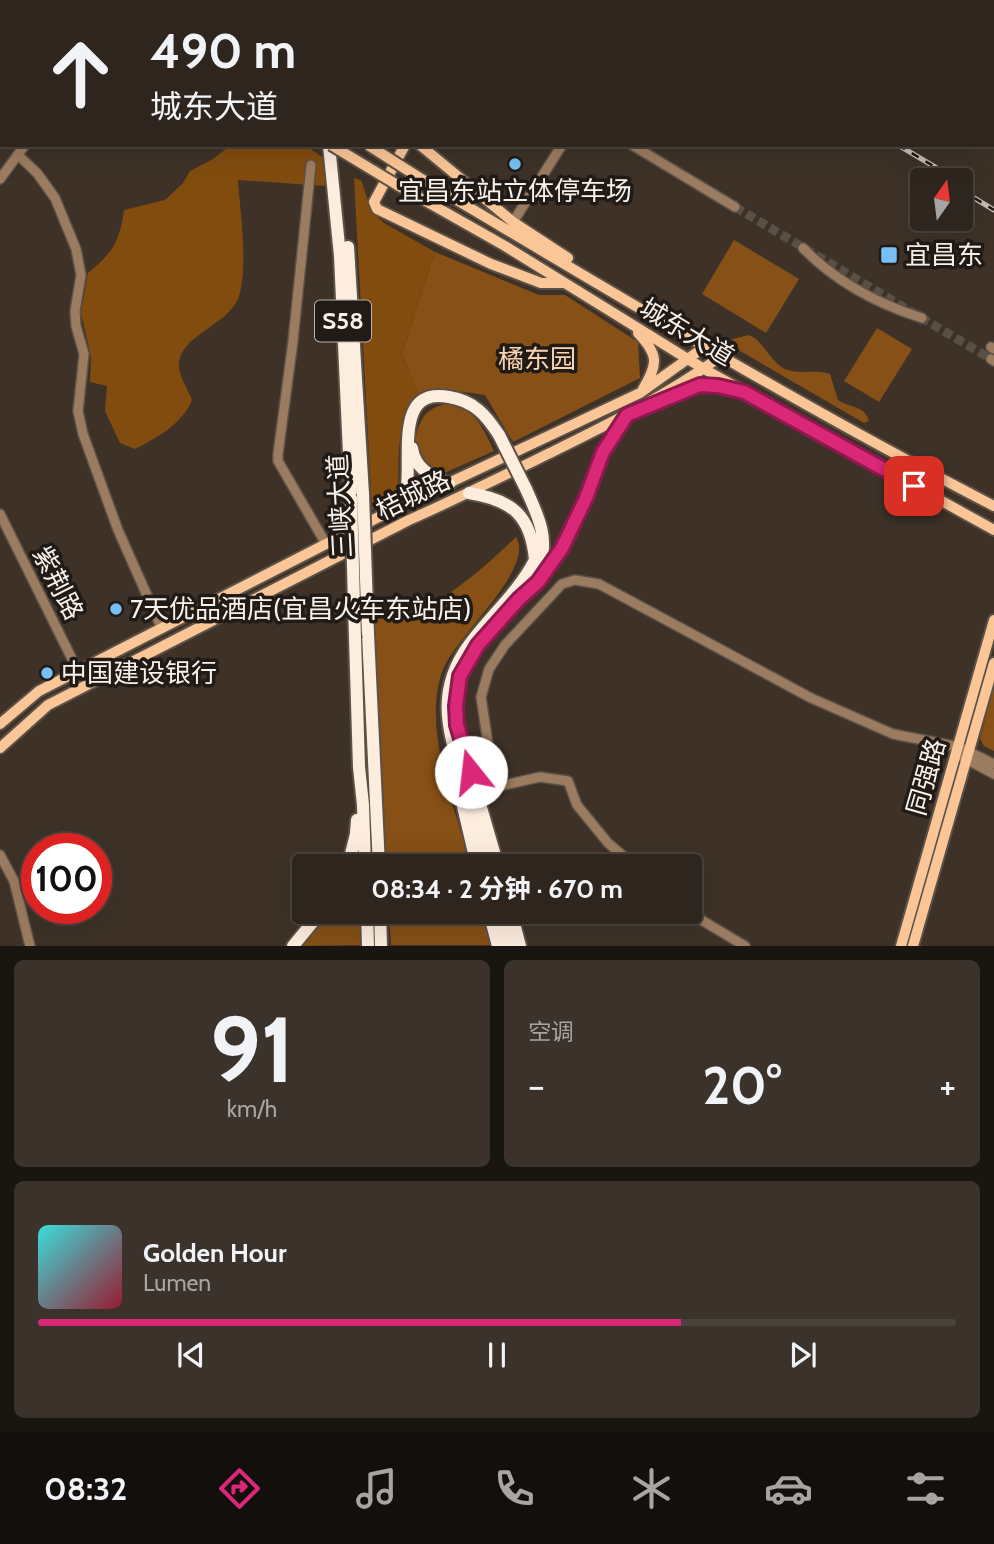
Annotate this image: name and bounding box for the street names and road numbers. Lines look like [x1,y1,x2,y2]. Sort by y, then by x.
street label: 城东大道 [634,291,740,373]
road number: S58 [315,300,371,342]
street label: 三峡大道 [321,453,359,559]
street label: 桔城路 [371,464,455,526]
street label: 紫荆路 [26,541,90,625]
street label: 同强路 [900,735,952,819]

